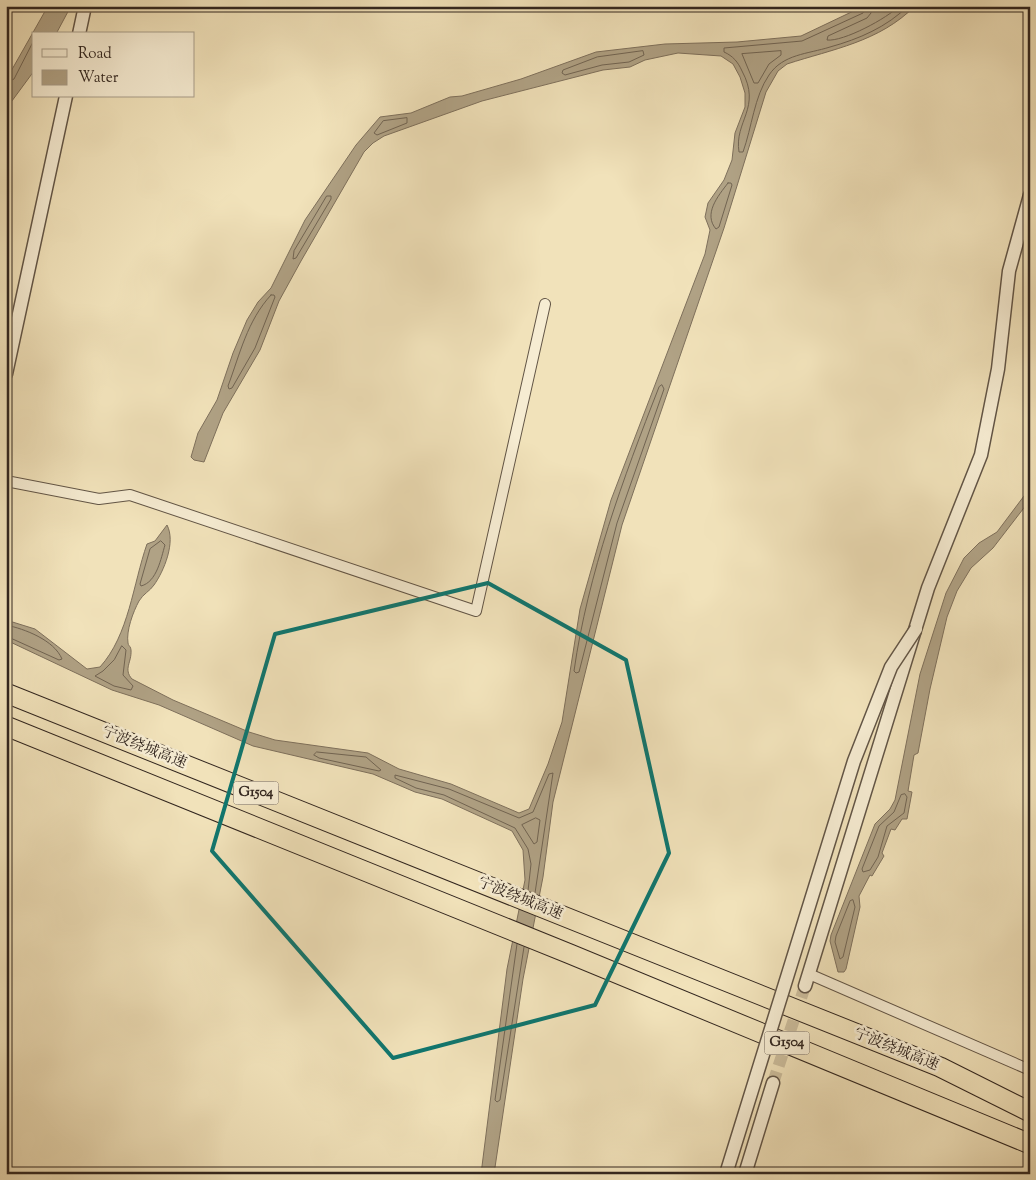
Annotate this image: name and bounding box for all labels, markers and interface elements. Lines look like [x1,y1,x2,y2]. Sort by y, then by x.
legend [32,32,195,98]
text: Road [78,44,112,65]
text: Water [78,68,119,89]
street label: 宁波绕城高速 [98,721,190,775]
road number: G1504 [234,781,278,804]
street label: 宁波绕城高速 [474,872,566,926]
street label: 宁波绕城高速 [850,1023,942,1077]
road number: G1504 [764,1032,810,1054]

